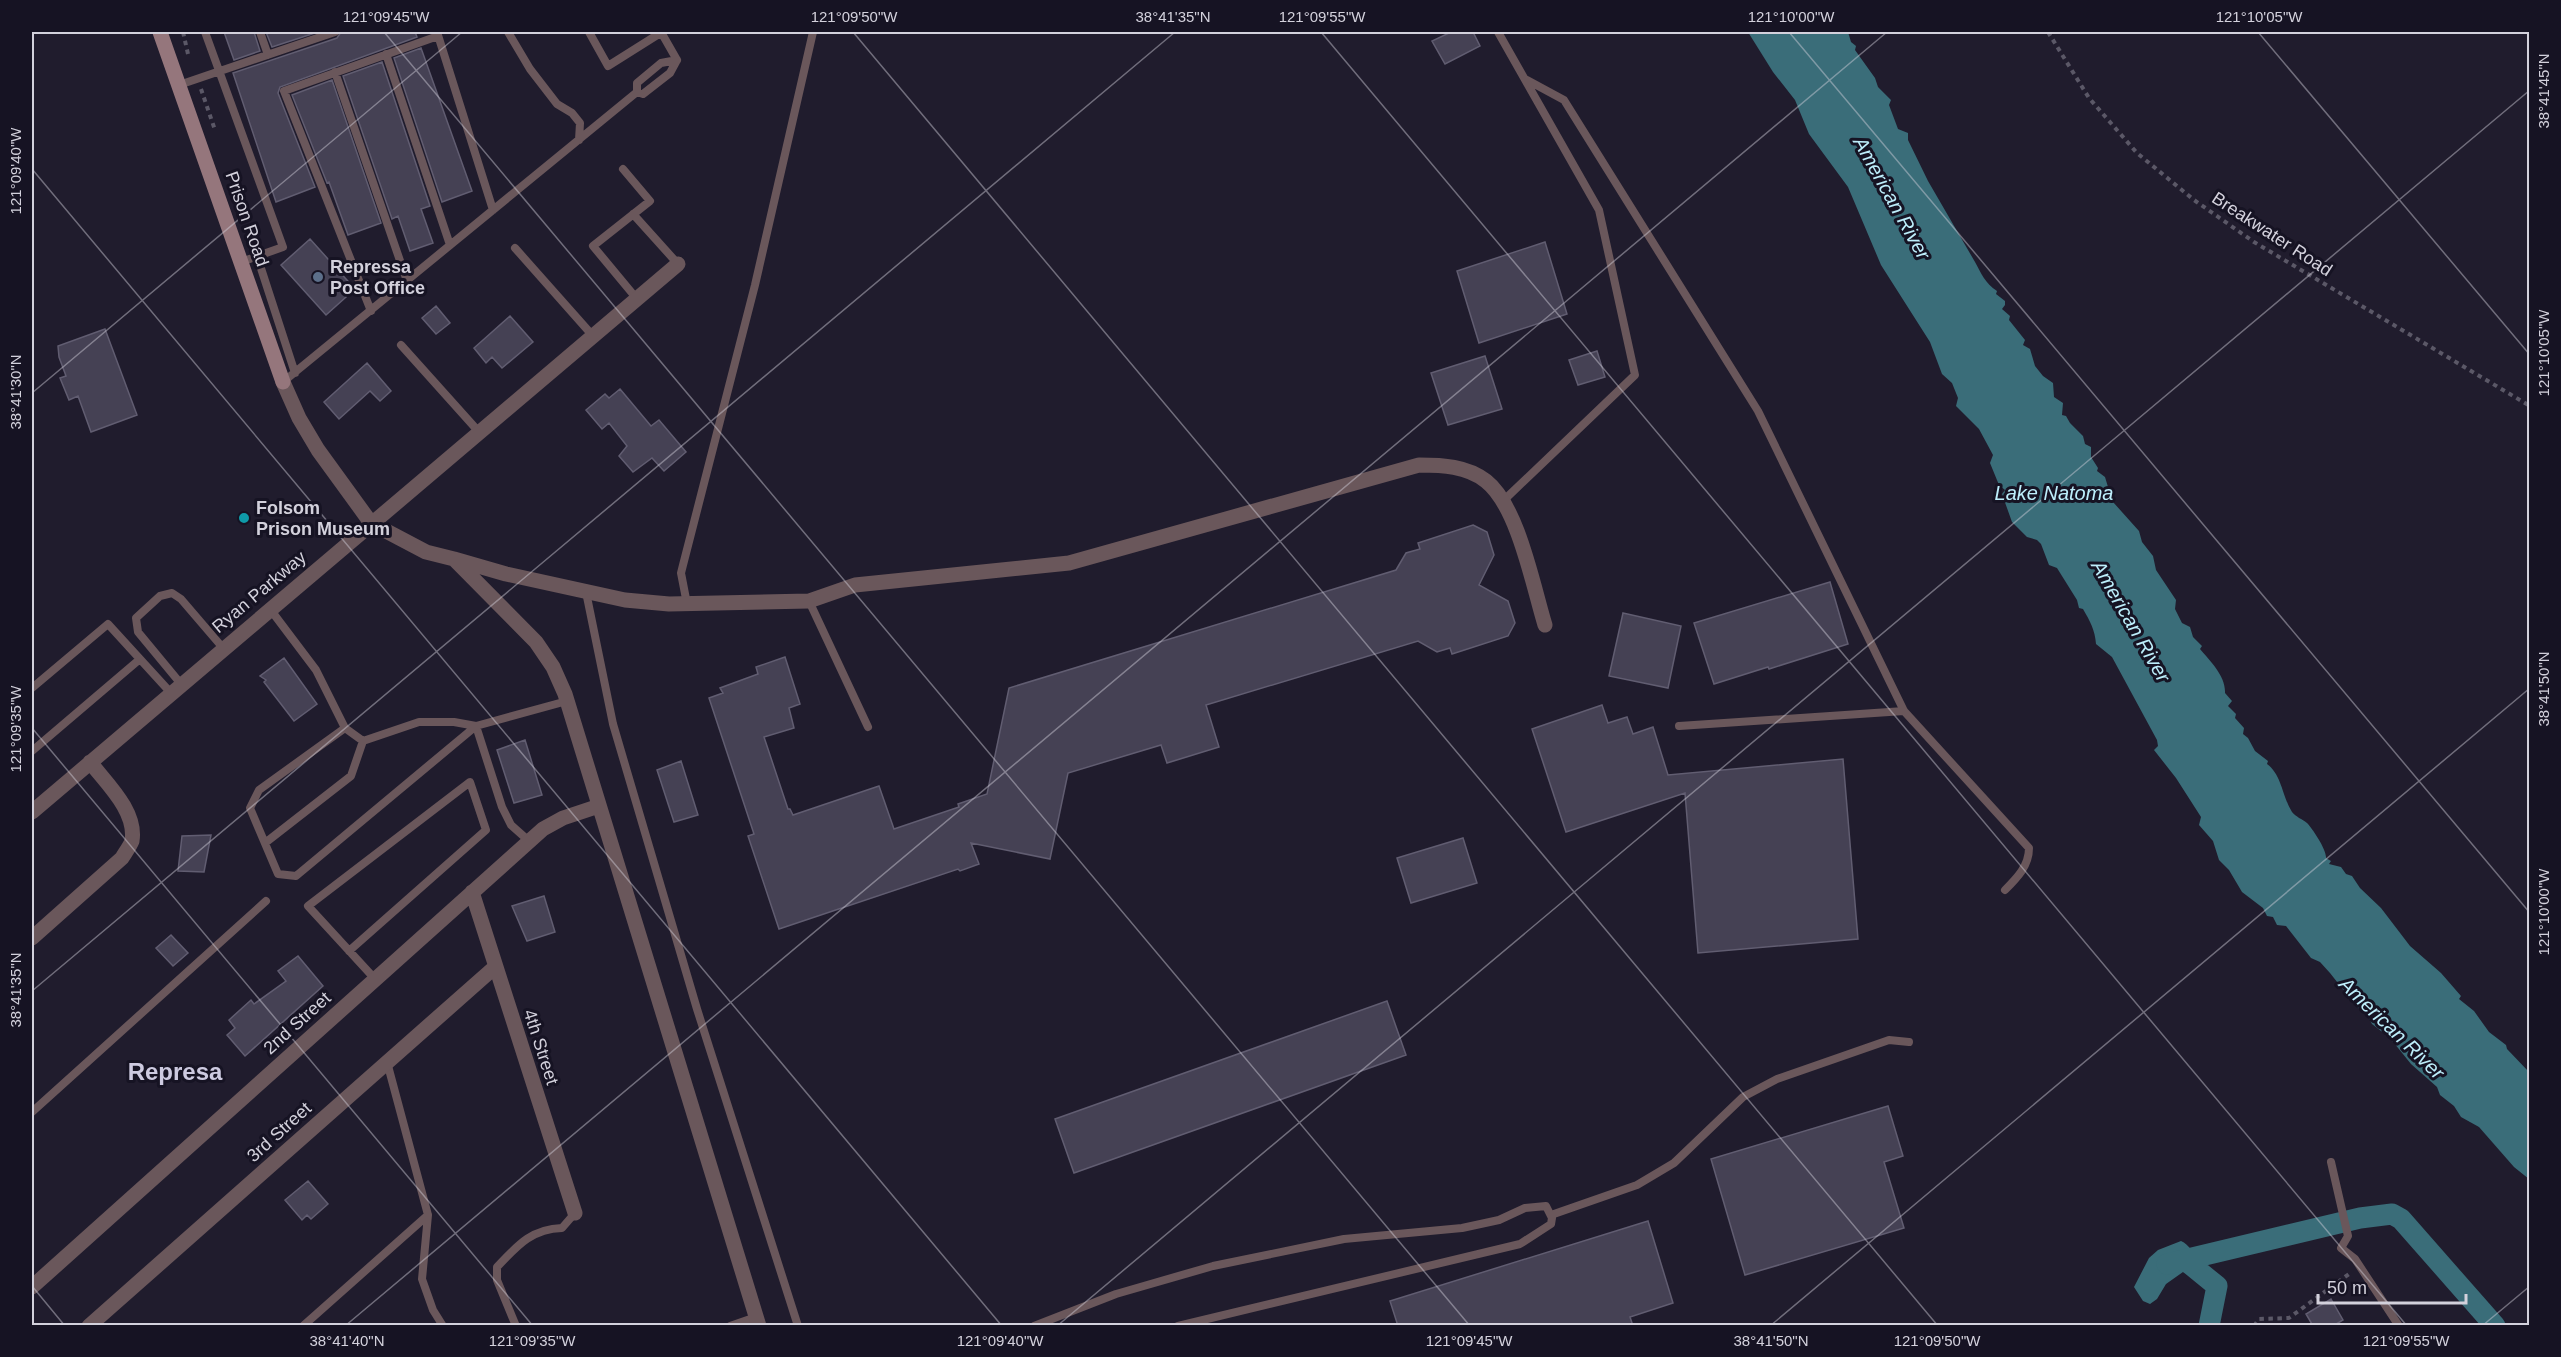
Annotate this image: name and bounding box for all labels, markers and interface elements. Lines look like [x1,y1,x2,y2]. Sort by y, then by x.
text: 121°09'45"W [343,8,430,25]
text: 121°09'50"W [811,8,898,25]
text: 38°41'35"N [1135,8,1211,25]
text: 121°09'55"W [1279,8,1366,25]
text: 121°10'00"W [1748,8,1835,25]
text: 121°10'05"W [2216,8,2303,25]
text: 38°41'45"N [2535,53,2552,129]
text: 121°09'40"W [7,127,24,214]
water label: American River [1849,132,1935,264]
street label: Prison Road [221,169,273,269]
street label: Breakwater Road [2208,188,2336,280]
place label: Repressa Post Office [330,257,425,298]
marker: Repressa Post Office [311,270,325,284]
text: 121°10'05"W [2535,309,2552,396]
text: 38°41'30"N [7,354,24,430]
water label: Lake Natoma [1995,482,2113,504]
place label: Folsom Prison Museum [256,498,390,539]
marker: Folsom Prison Museum [237,511,251,525]
street label: Ryan Parkway [208,547,310,637]
water label: American River [2087,555,2175,687]
text: 38°41'50"N [2535,651,2552,727]
text: 121°09'35"W [7,685,24,772]
text: 121°10'00"W [2535,868,2552,955]
text: 38°41'35"N [7,952,24,1028]
water label: American River [2334,972,2450,1084]
street label: 2nd Street [259,988,335,1058]
street label: 4th Street [519,1007,563,1087]
district label: Represa [128,1058,223,1085]
street label: 3rd Street [243,1098,315,1166]
scale bar [2318,1267,2466,1305]
text: 50 m [2327,1278,2367,1298]
text: 38°41'40"N [309,1332,385,1349]
text: 121°09'35"W [489,1332,576,1349]
text: 121°09'40"W [957,1332,1044,1349]
text: 121°09'45"W [1426,1332,1513,1349]
text: 38°41'50"N [1733,1332,1809,1349]
text: 121°09'50"W [1894,1332,1981,1349]
text: 121°09'55"W [2363,1332,2450,1349]

